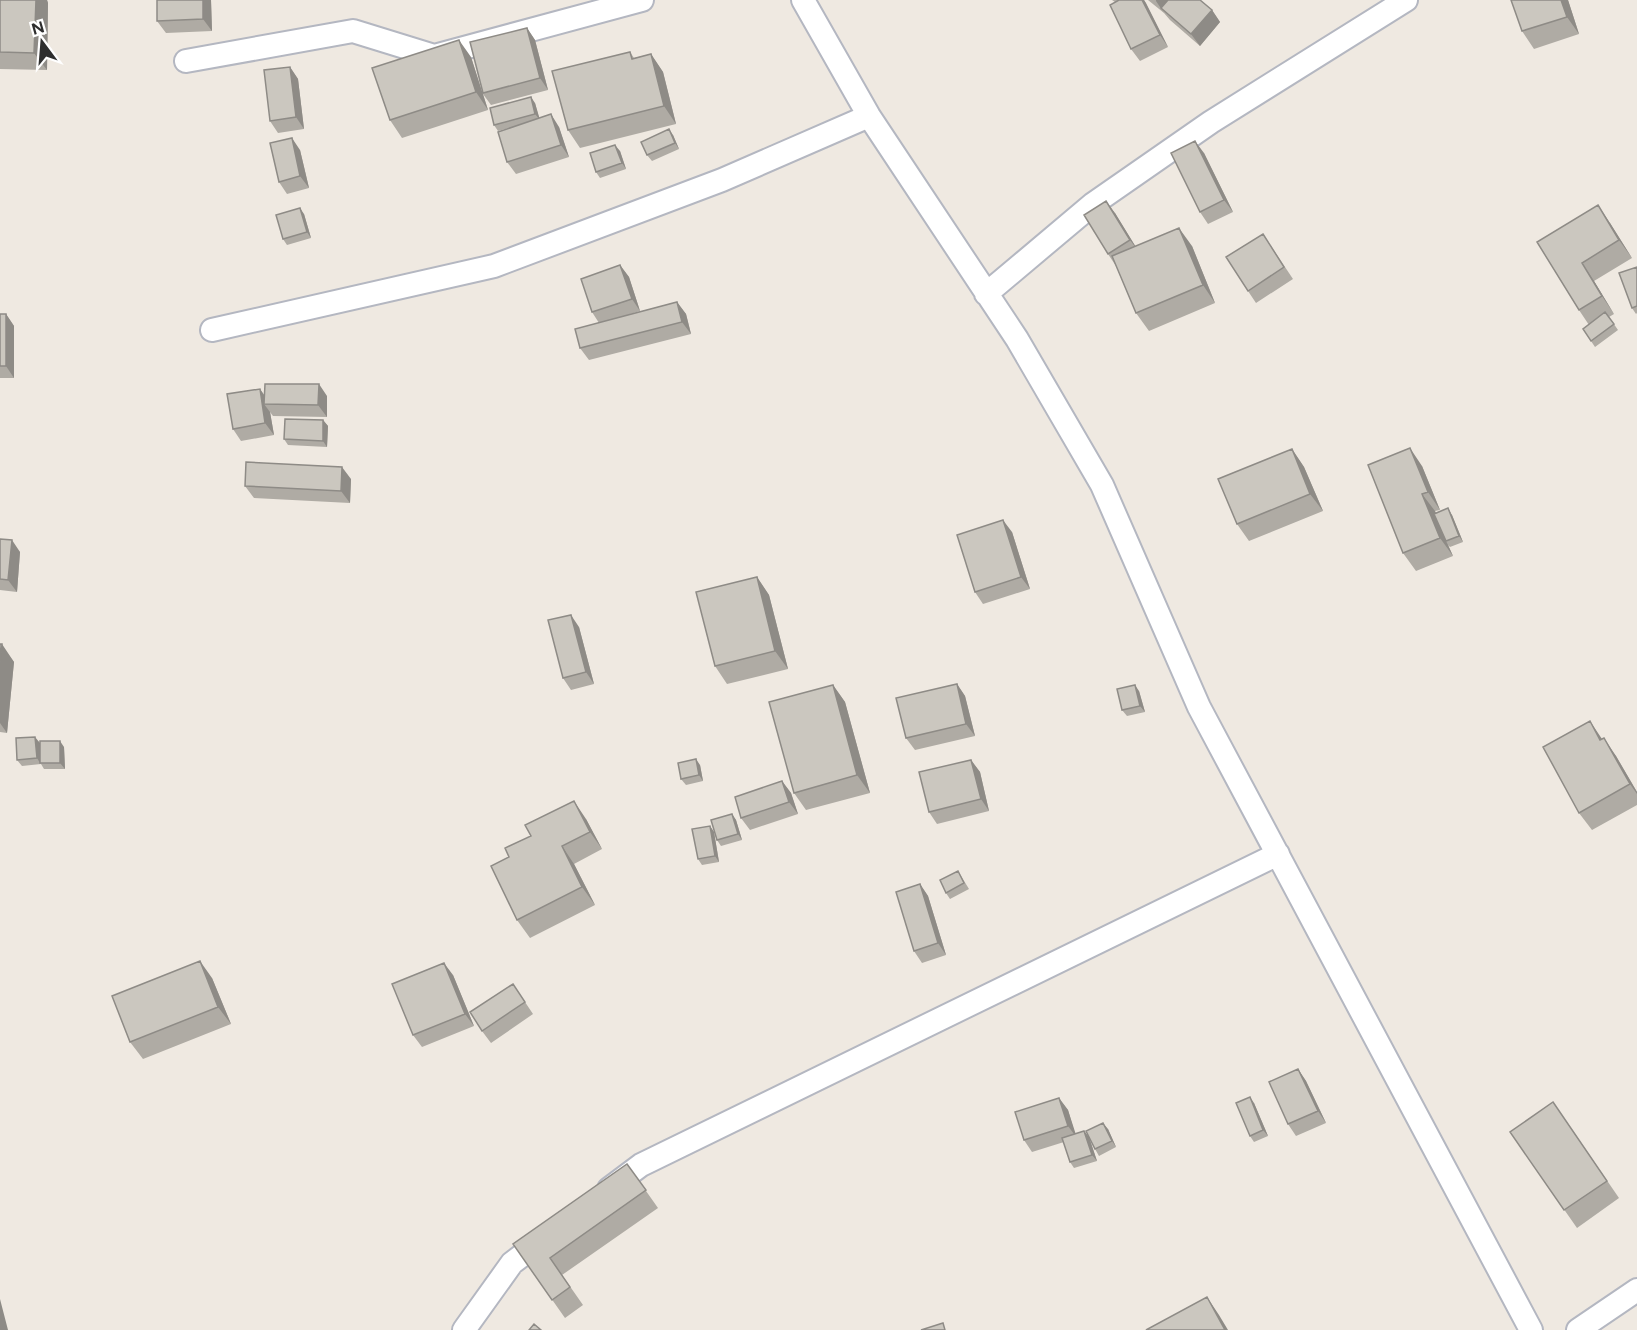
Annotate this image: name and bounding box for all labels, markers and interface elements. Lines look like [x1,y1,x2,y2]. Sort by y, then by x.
north arrow [12,12,72,72]
text: N [29,17,47,39]

